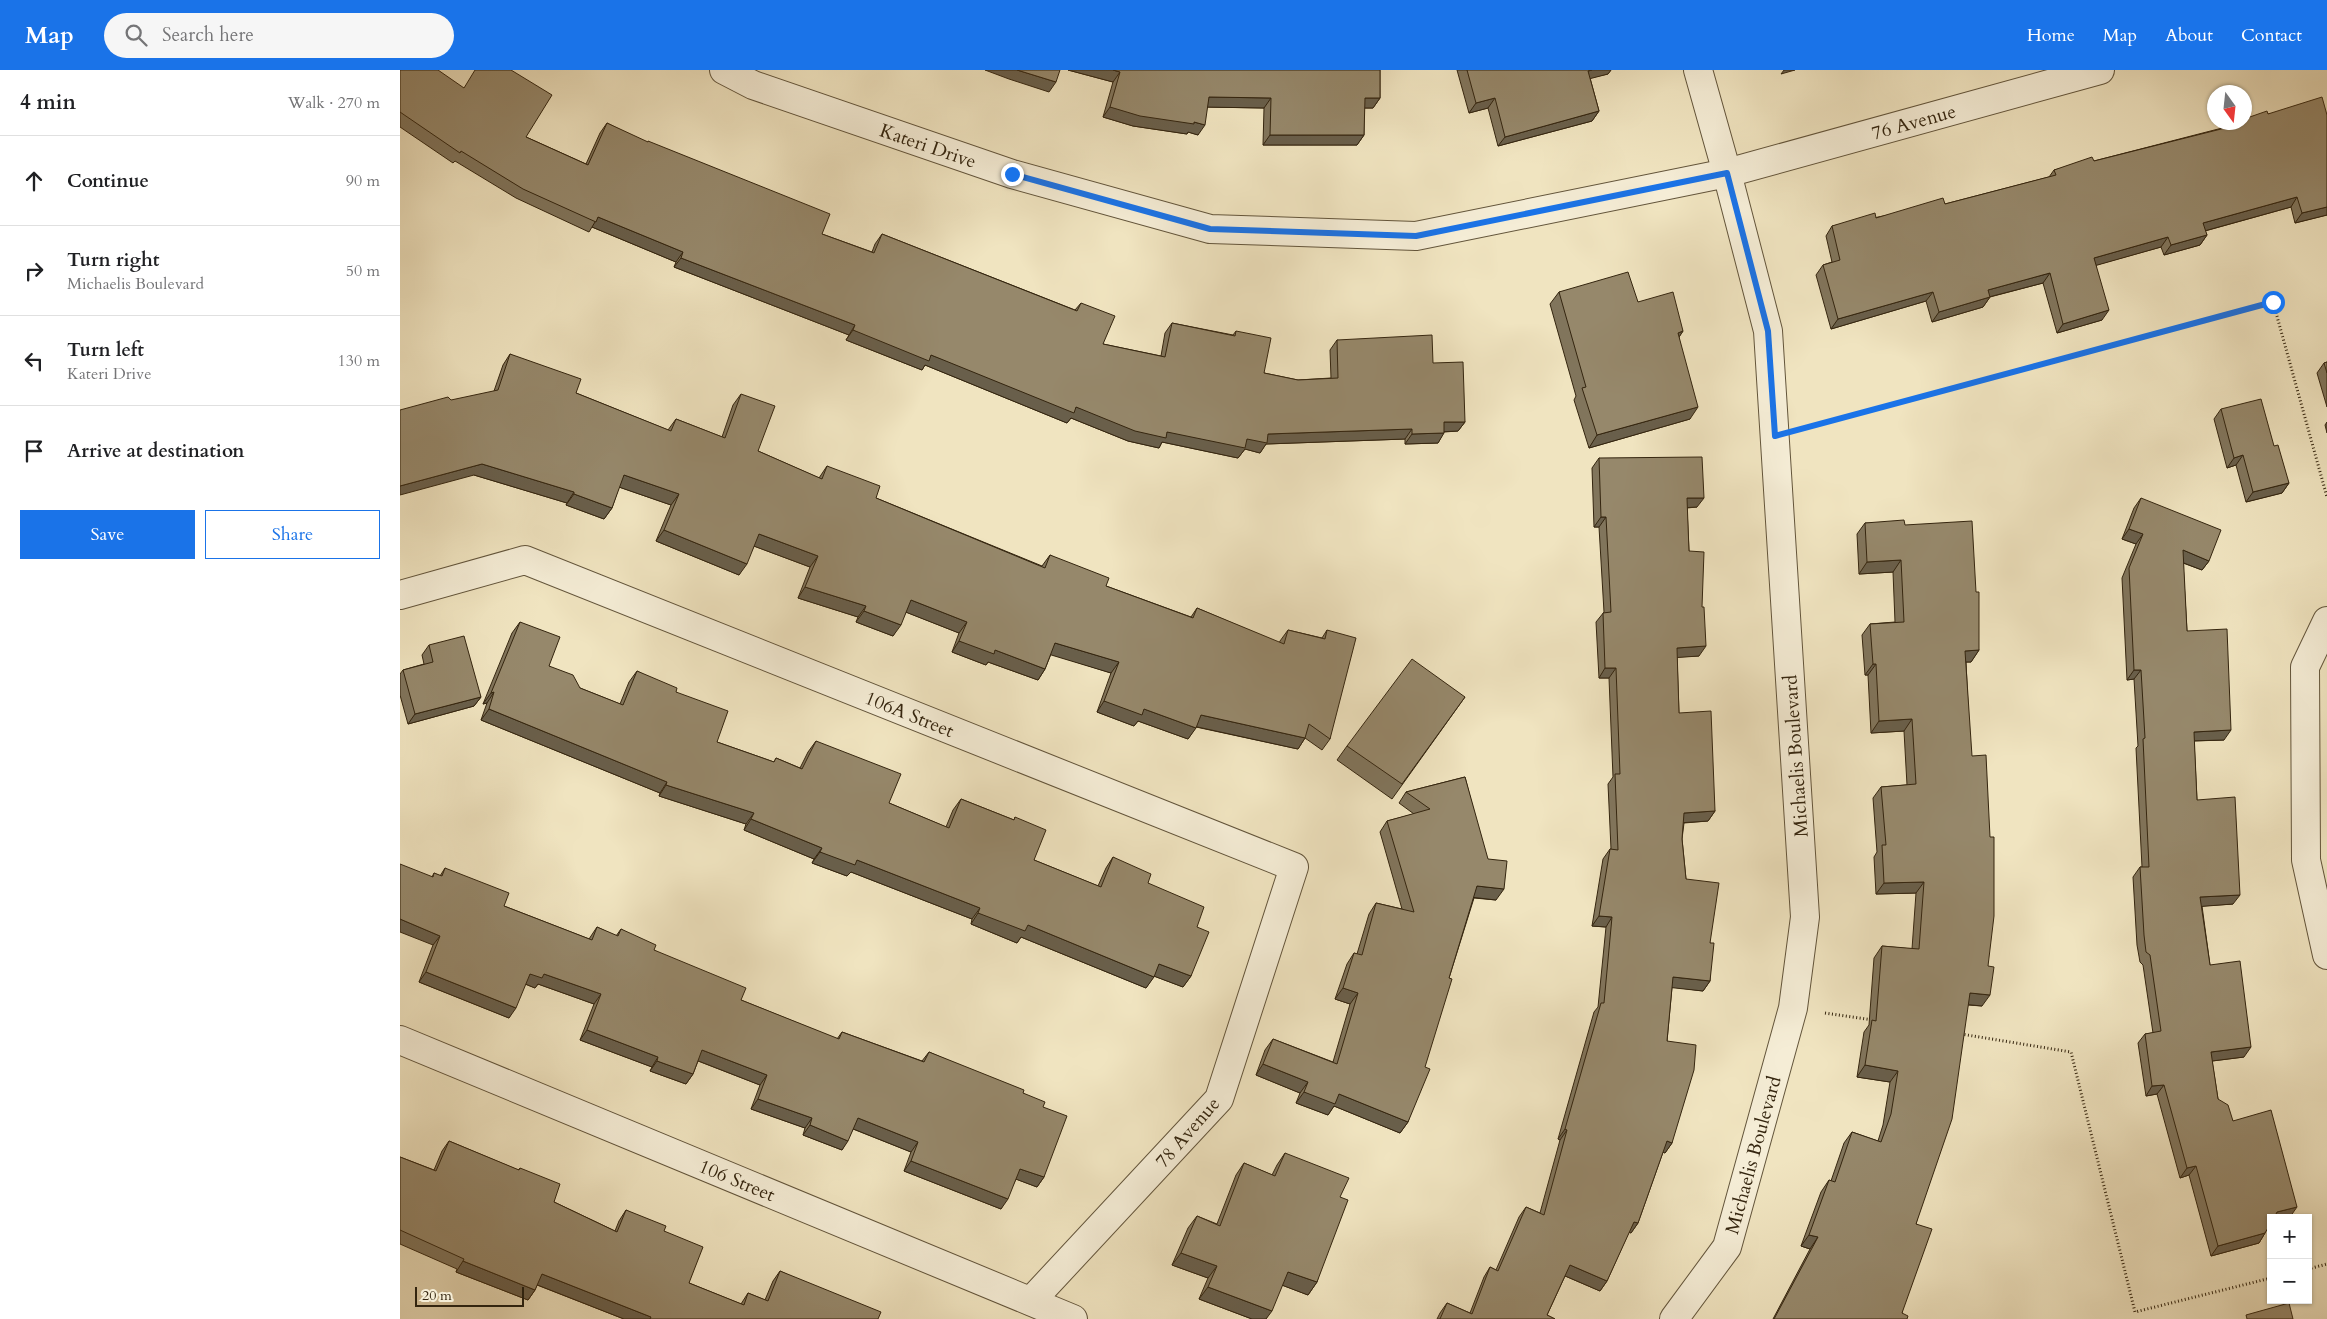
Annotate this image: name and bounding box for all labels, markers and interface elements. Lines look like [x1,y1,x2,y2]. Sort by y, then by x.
search box [104,13,454,58]
text: Map [25,19,74,52]
icon: search [122,21,150,49]
text: Search here [162,22,254,48]
text: Home [2027,23,2075,48]
text: Map [2103,23,2137,48]
text: About [2165,23,2213,48]
text: Contact [2241,23,2302,48]
north arrow [2207,85,2252,130]
text: 4 min [20,88,76,117]
text: Walk · 270 m [288,92,380,114]
street label: 76 Avenue [1869,98,1959,146]
street label: Kateri Drive [876,118,980,175]
route end [1001,163,1024,186]
icon: ahead [20,167,48,195]
text: Continue [67,168,149,194]
text: 90 m [346,170,380,192]
text: Turn right [67,247,159,273]
icon: right [20,257,48,285]
text: 50 m [346,260,380,282]
text: Michaelis Boulevard [67,273,204,295]
route start [2262,291,2285,314]
text: Turn left [67,337,144,363]
icon: left [20,347,48,375]
text: 130 m [338,350,380,372]
text: Kateri Drive [67,363,151,385]
icon: arrive [20,437,48,465]
text: Arrive at destination [67,438,244,464]
button: Save [20,510,195,559]
button: Share [205,510,380,559]
street label: Michaelis Boulevard [1777,674,1815,838]
street label: 106A Street [861,685,958,744]
street label: Michaelis Boulevard [1719,1073,1788,1237]
street label: 78 Avenue [1150,1092,1226,1174]
street label: 106 Street [695,1153,779,1208]
map controls [2267,1214,2312,1304]
button: + [2267,1214,2312,1259]
button: − [2267,1259,2312,1304]
scale bar [415,1284,524,1307]
text: 20 m [422,1286,452,1305]

